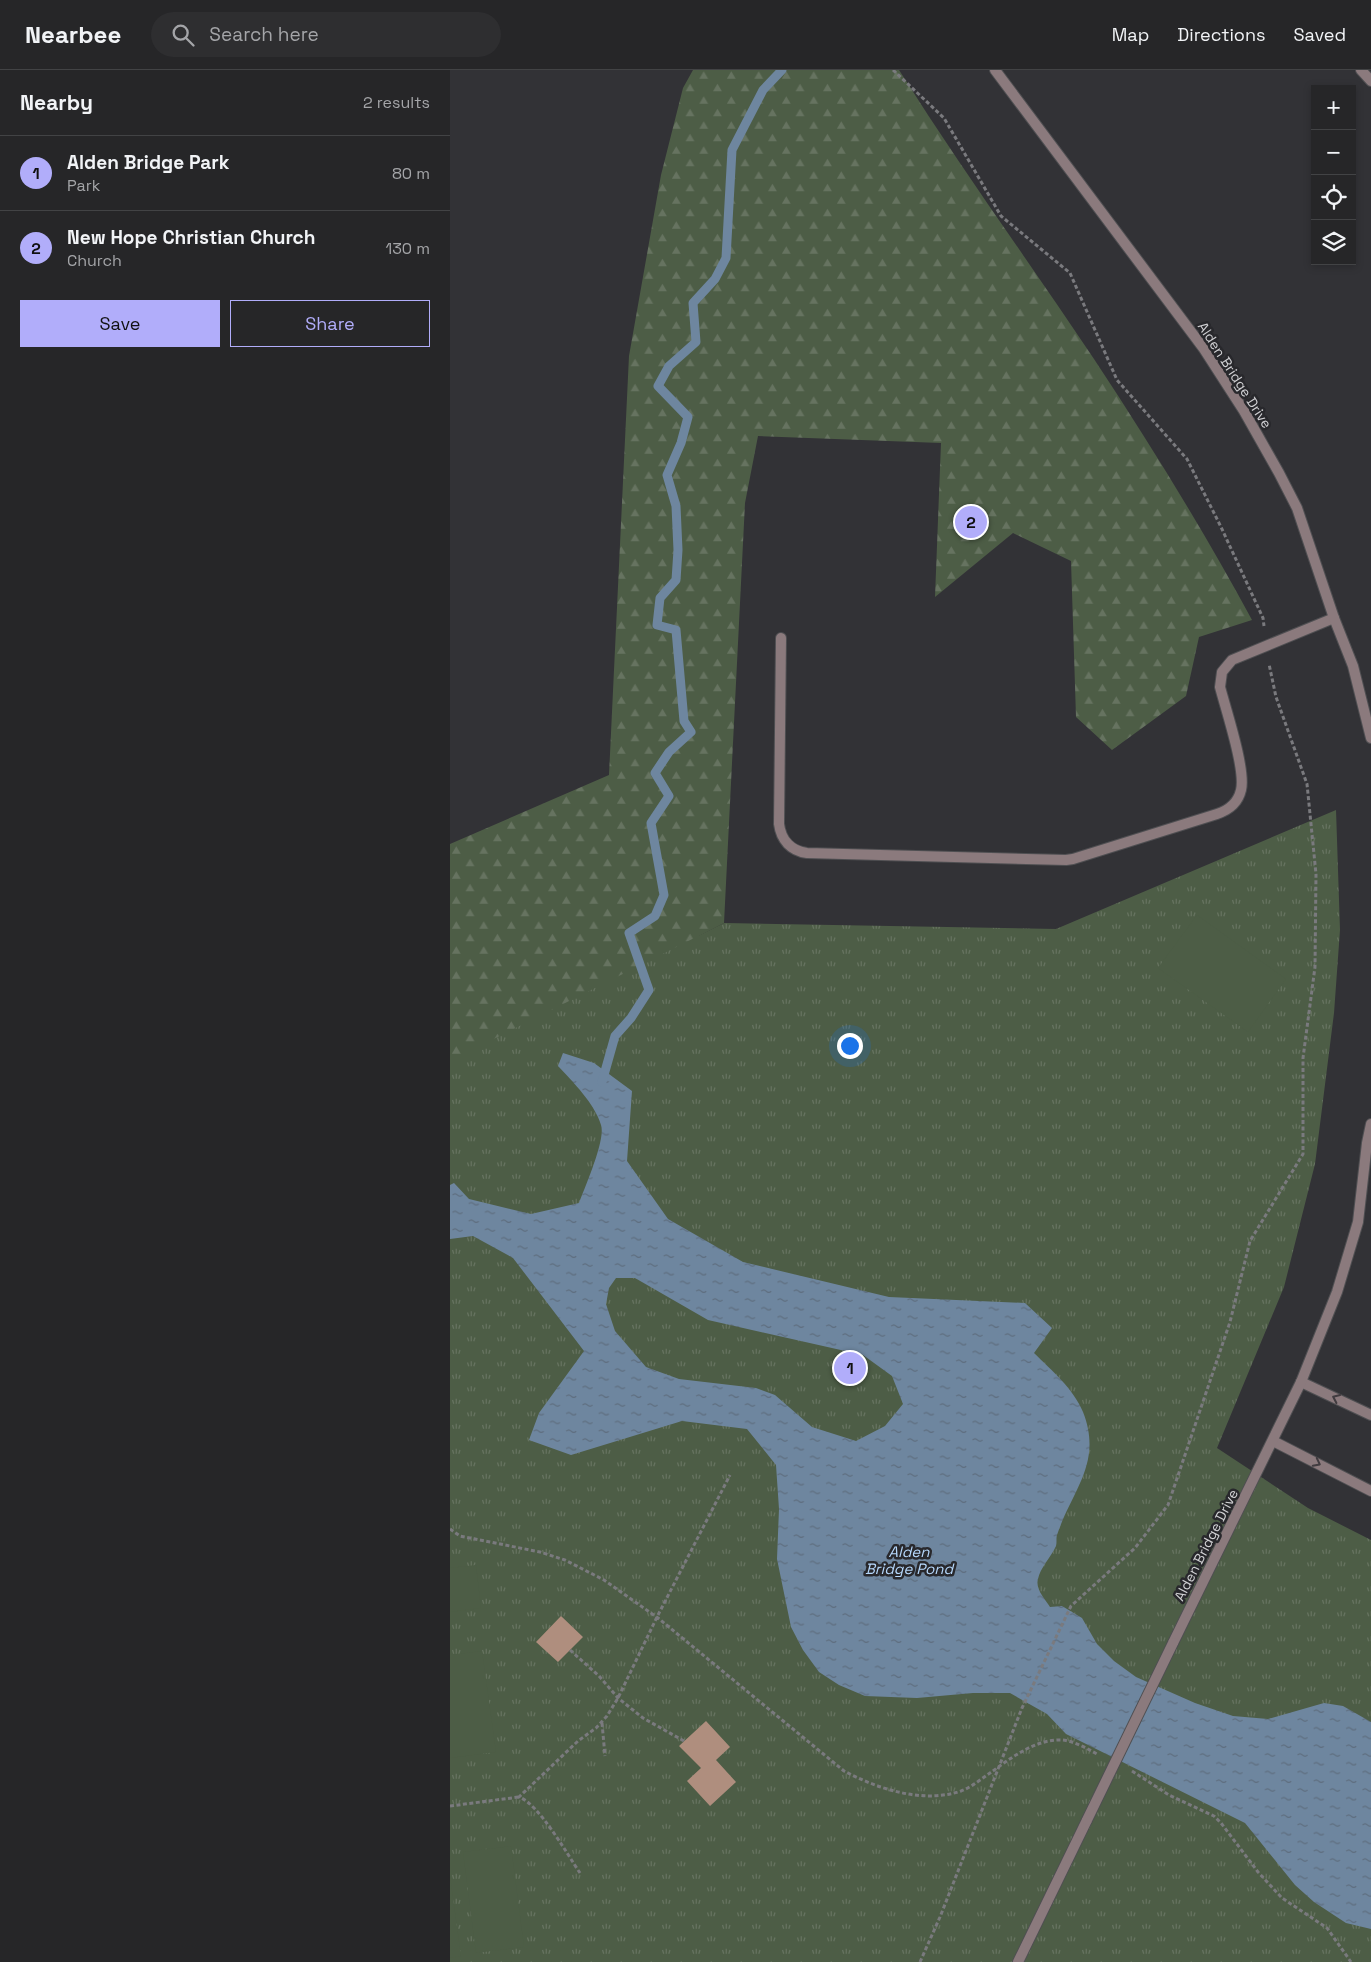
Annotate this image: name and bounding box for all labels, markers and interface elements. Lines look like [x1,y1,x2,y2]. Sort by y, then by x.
search box [151,12,501,57]
text: Nearbee [25,19,121,50]
icon: search [169,21,197,49]
text: Search here [209,22,319,47]
text: Map [1112,23,1149,46]
text: Directions [1177,23,1266,46]
text: Saved [1294,23,1346,46]
map controls [1311,85,1356,265]
button: + [1311,85,1356,130]
text: Nearby [20,89,93,116]
text: 2 results [363,92,430,113]
button: − [1311,130,1356,175]
text: Alden Bridge Park [67,150,229,175]
text: 1 [32,163,40,184]
text: 80 m [392,163,430,184]
text: Park [67,175,100,196]
button: locate [1311,175,1356,220]
button: layers [1311,220,1356,265]
text: New Hope Christian Church [67,225,315,250]
text: 2 [31,238,41,259]
text: 130 m [386,238,430,259]
text: Church [67,250,122,271]
button: Save [20,300,220,347]
button: Share [230,300,430,347]
street label: Alden Bridge Drive [1194,318,1276,432]
pin: 2 [955,503,987,541]
your location [837,1033,863,1059]
pin: 1 [834,1349,866,1387]
one-way arrow [1332,1394,1341,1405]
one-way arrow [1311,1457,1320,1467]
street label: Alden Bridge Drive [1170,1486,1242,1604]
water label: Alden Bridge Pond [865,1542,955,1578]

